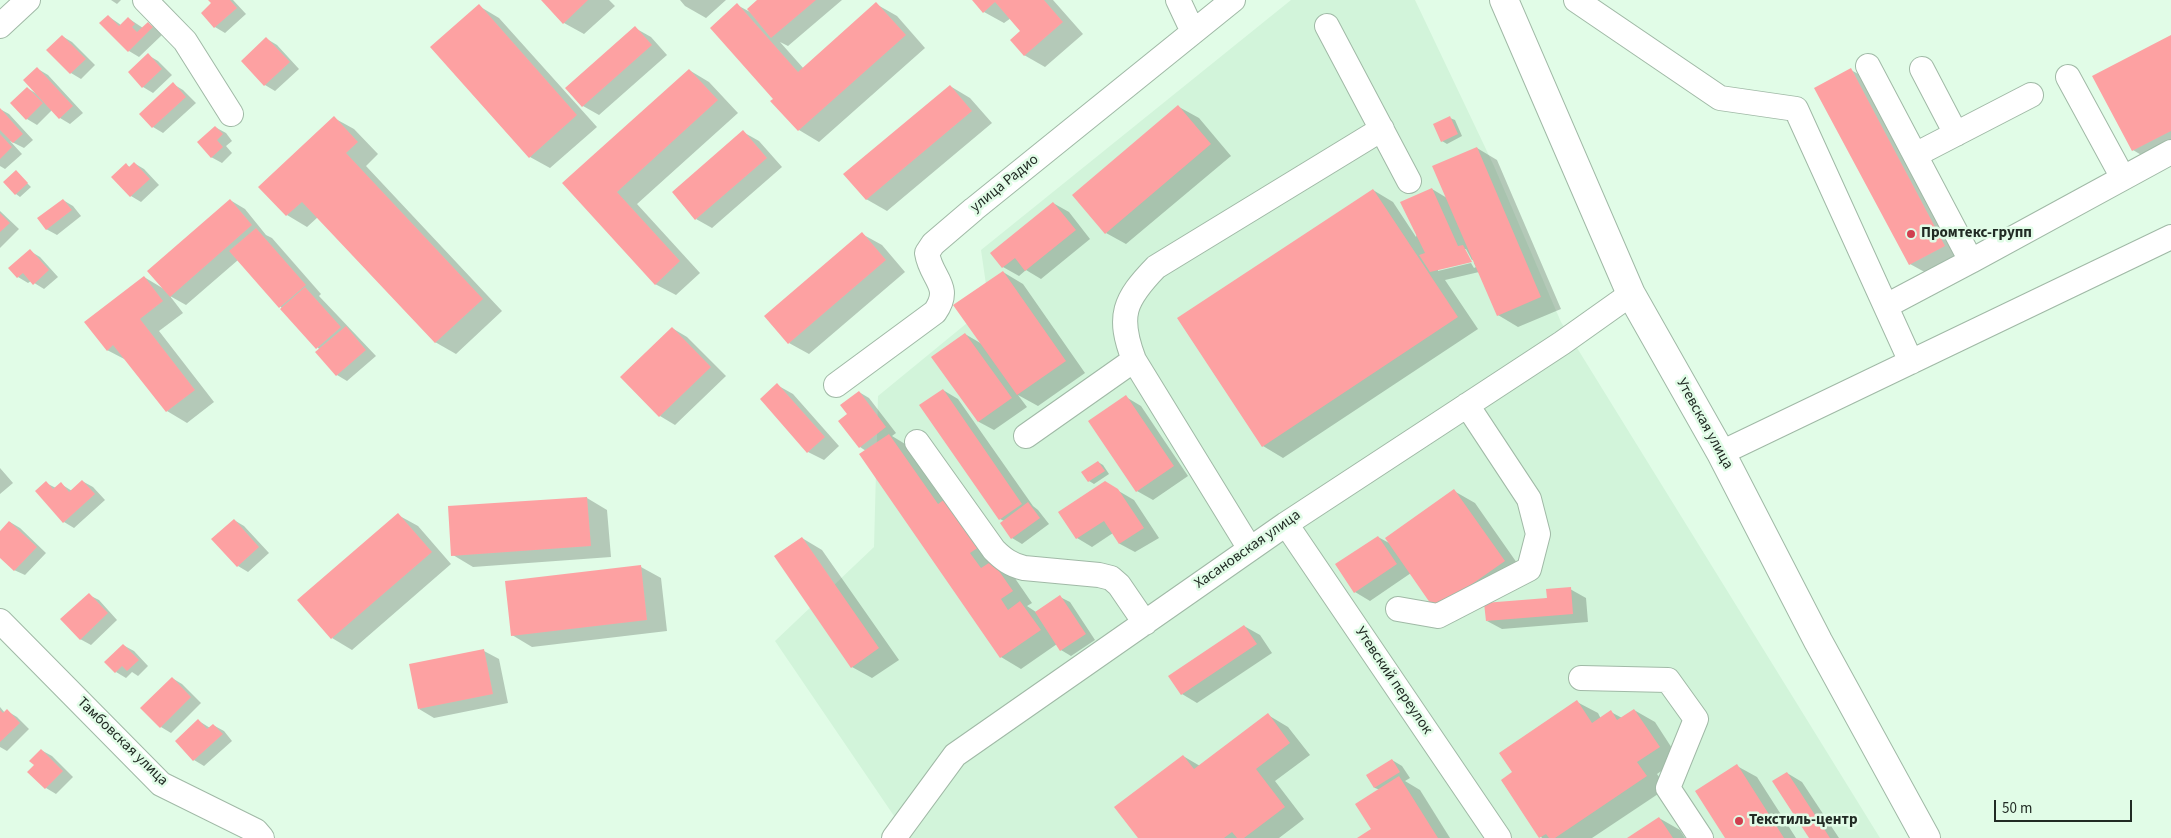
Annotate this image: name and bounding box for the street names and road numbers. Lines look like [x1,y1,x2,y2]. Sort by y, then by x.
street label: улица Радио [967,151,1043,217]
street label: Утевская улица [1672,375,1736,473]
street label: Хасановская улица [1192,507,1304,593]
street label: Утевский переулок [1350,624,1436,738]
street label: Тамбовская улица [73,694,171,790]

